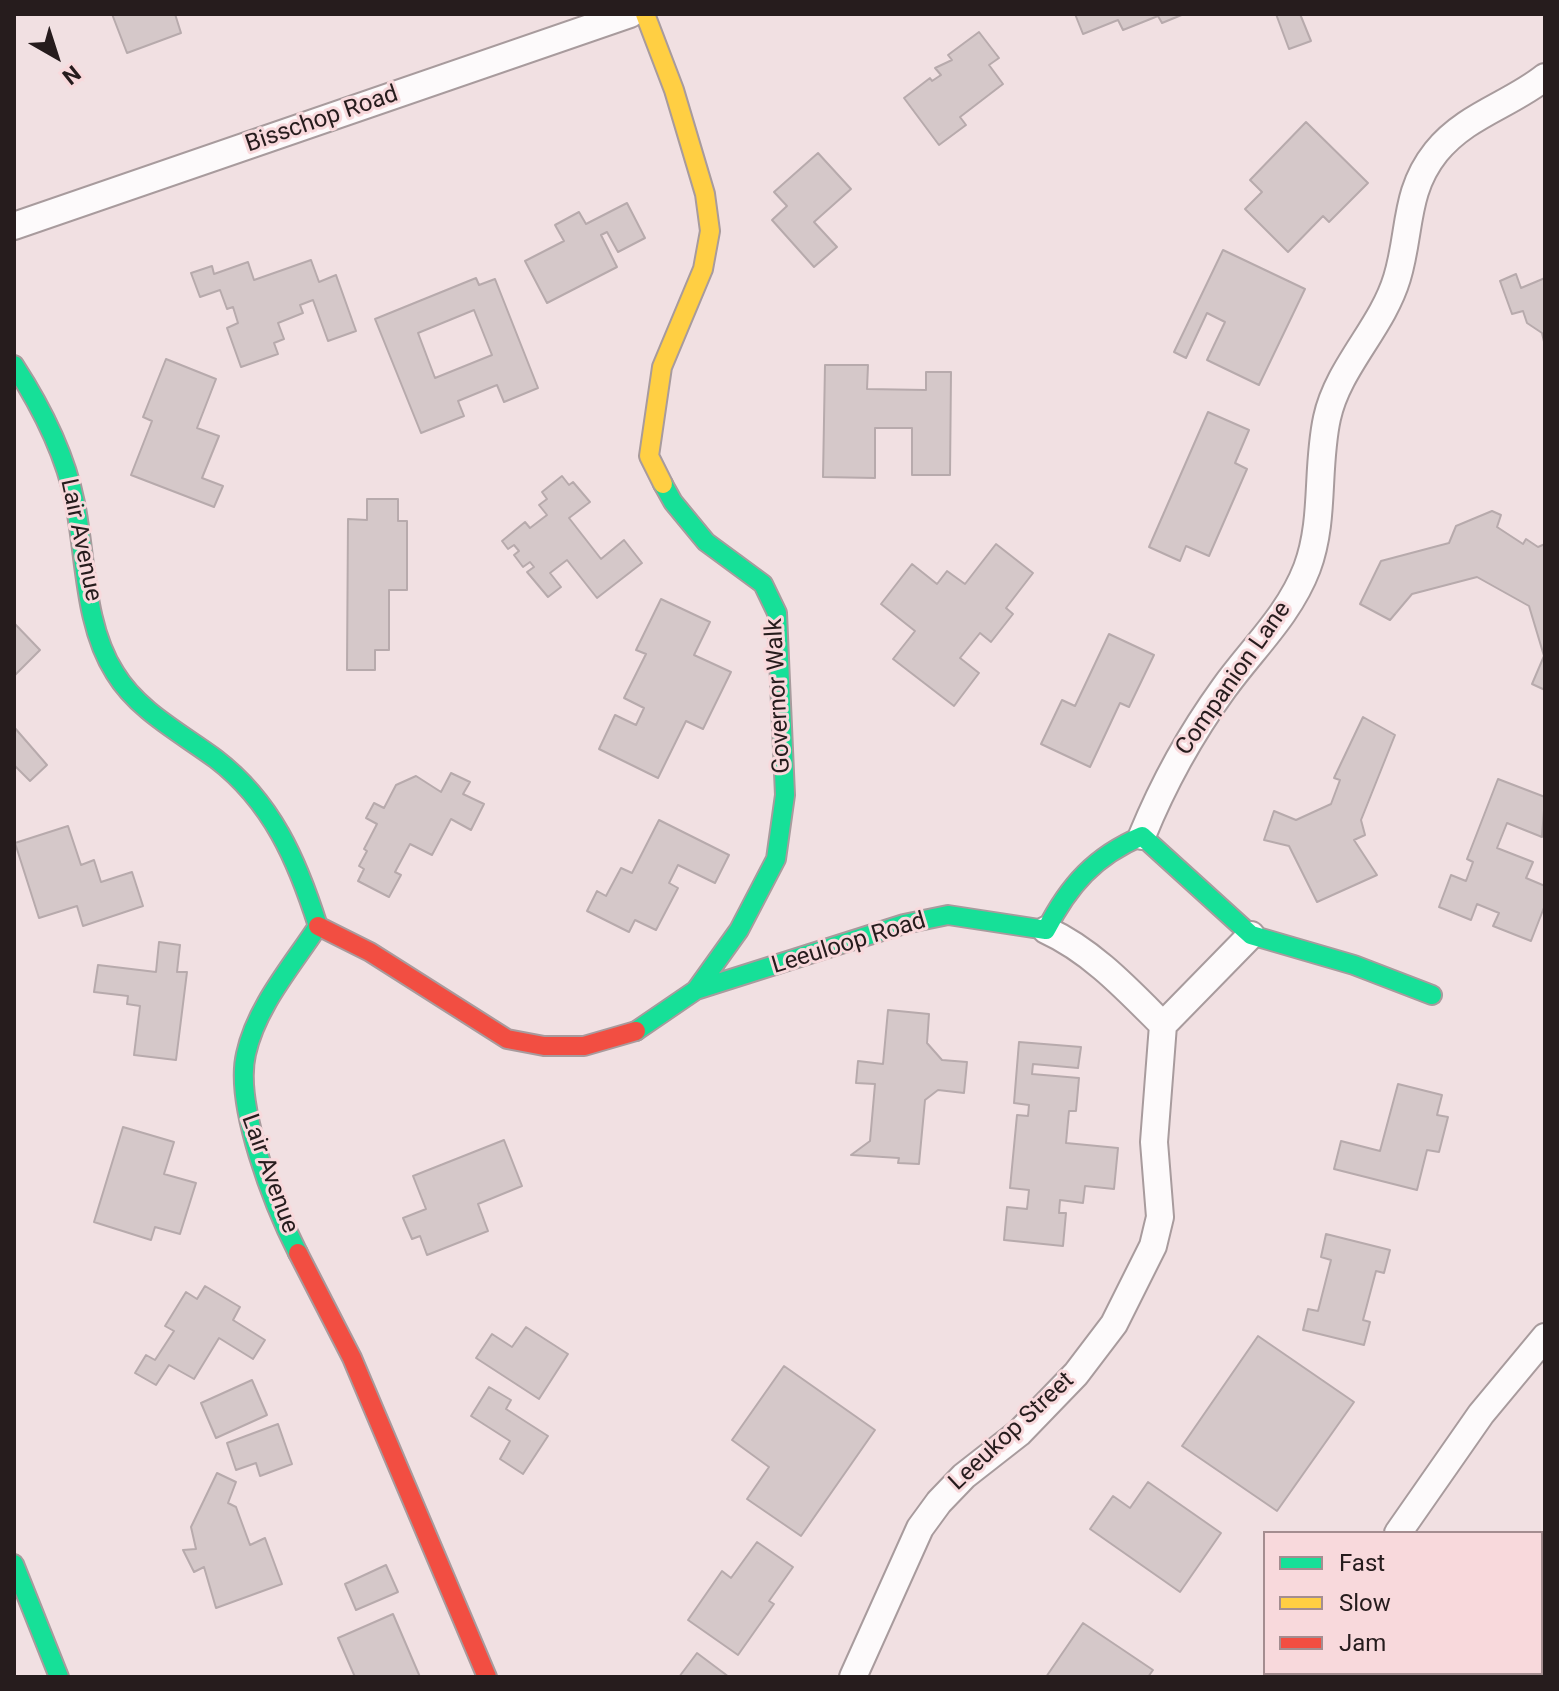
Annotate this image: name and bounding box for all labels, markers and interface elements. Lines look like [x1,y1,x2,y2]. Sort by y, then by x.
north arrow [16,16,96,96]
text: N [58,60,85,90]
street label: Bisschop Road [242,80,402,160]
street label: Lair Avenue [53,476,107,604]
street label: Companion Lane [1170,597,1298,761]
street label: Governor Walk [761,618,797,774]
street label: Leeuloop Road [769,907,929,981]
street label: Lair Avenue [234,1111,304,1237]
street label: Leeukop Street [944,1367,1080,1497]
legend [1263,1531,1543,1675]
text: Fast [1339,1549,1385,1577]
text: Slow [1339,1589,1391,1617]
text: Jam [1339,1629,1386,1657]

